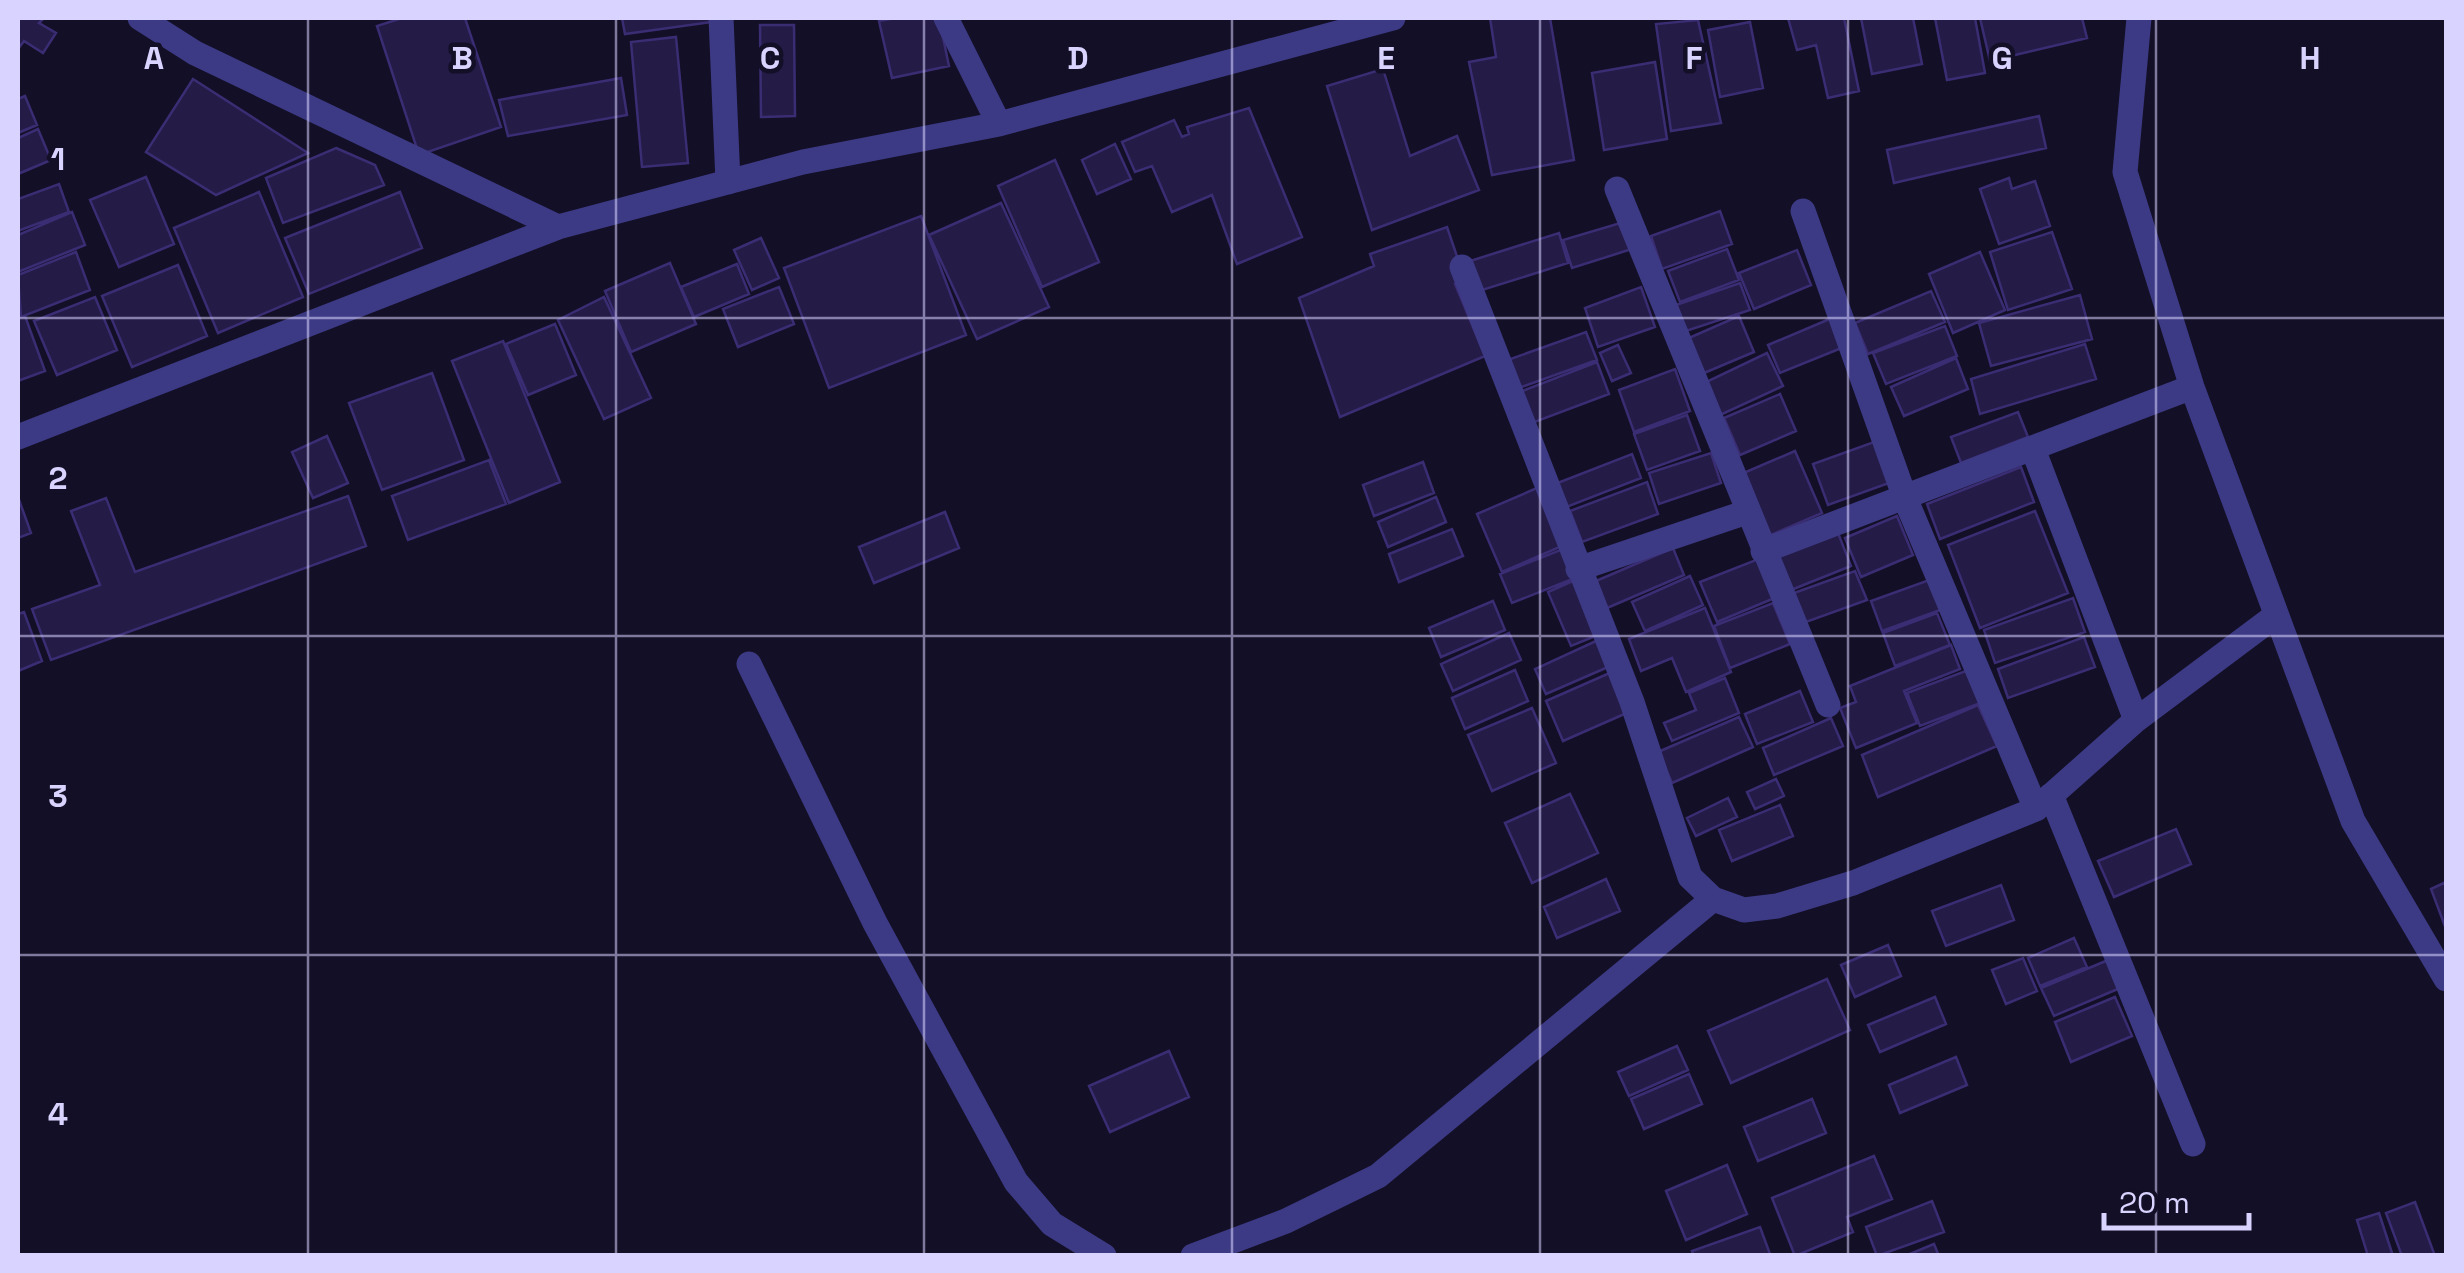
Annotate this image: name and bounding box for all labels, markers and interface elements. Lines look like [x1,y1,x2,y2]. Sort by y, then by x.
text: A [144,38,164,78]
text: B [451,38,473,78]
text: C [760,38,780,78]
text: D [1067,38,1089,78]
text: E [1377,38,1395,78]
text: F [1685,38,1703,78]
text: G [1991,38,2013,78]
text: H [2300,38,2321,78]
text: 1 [51,139,65,179]
text: 2 [48,458,68,498]
text: 3 [48,776,68,816]
text: 4 [48,1094,68,1134]
scale bar [2104,1168,2249,1230]
text: 20 m [2119,1183,2190,1222]

